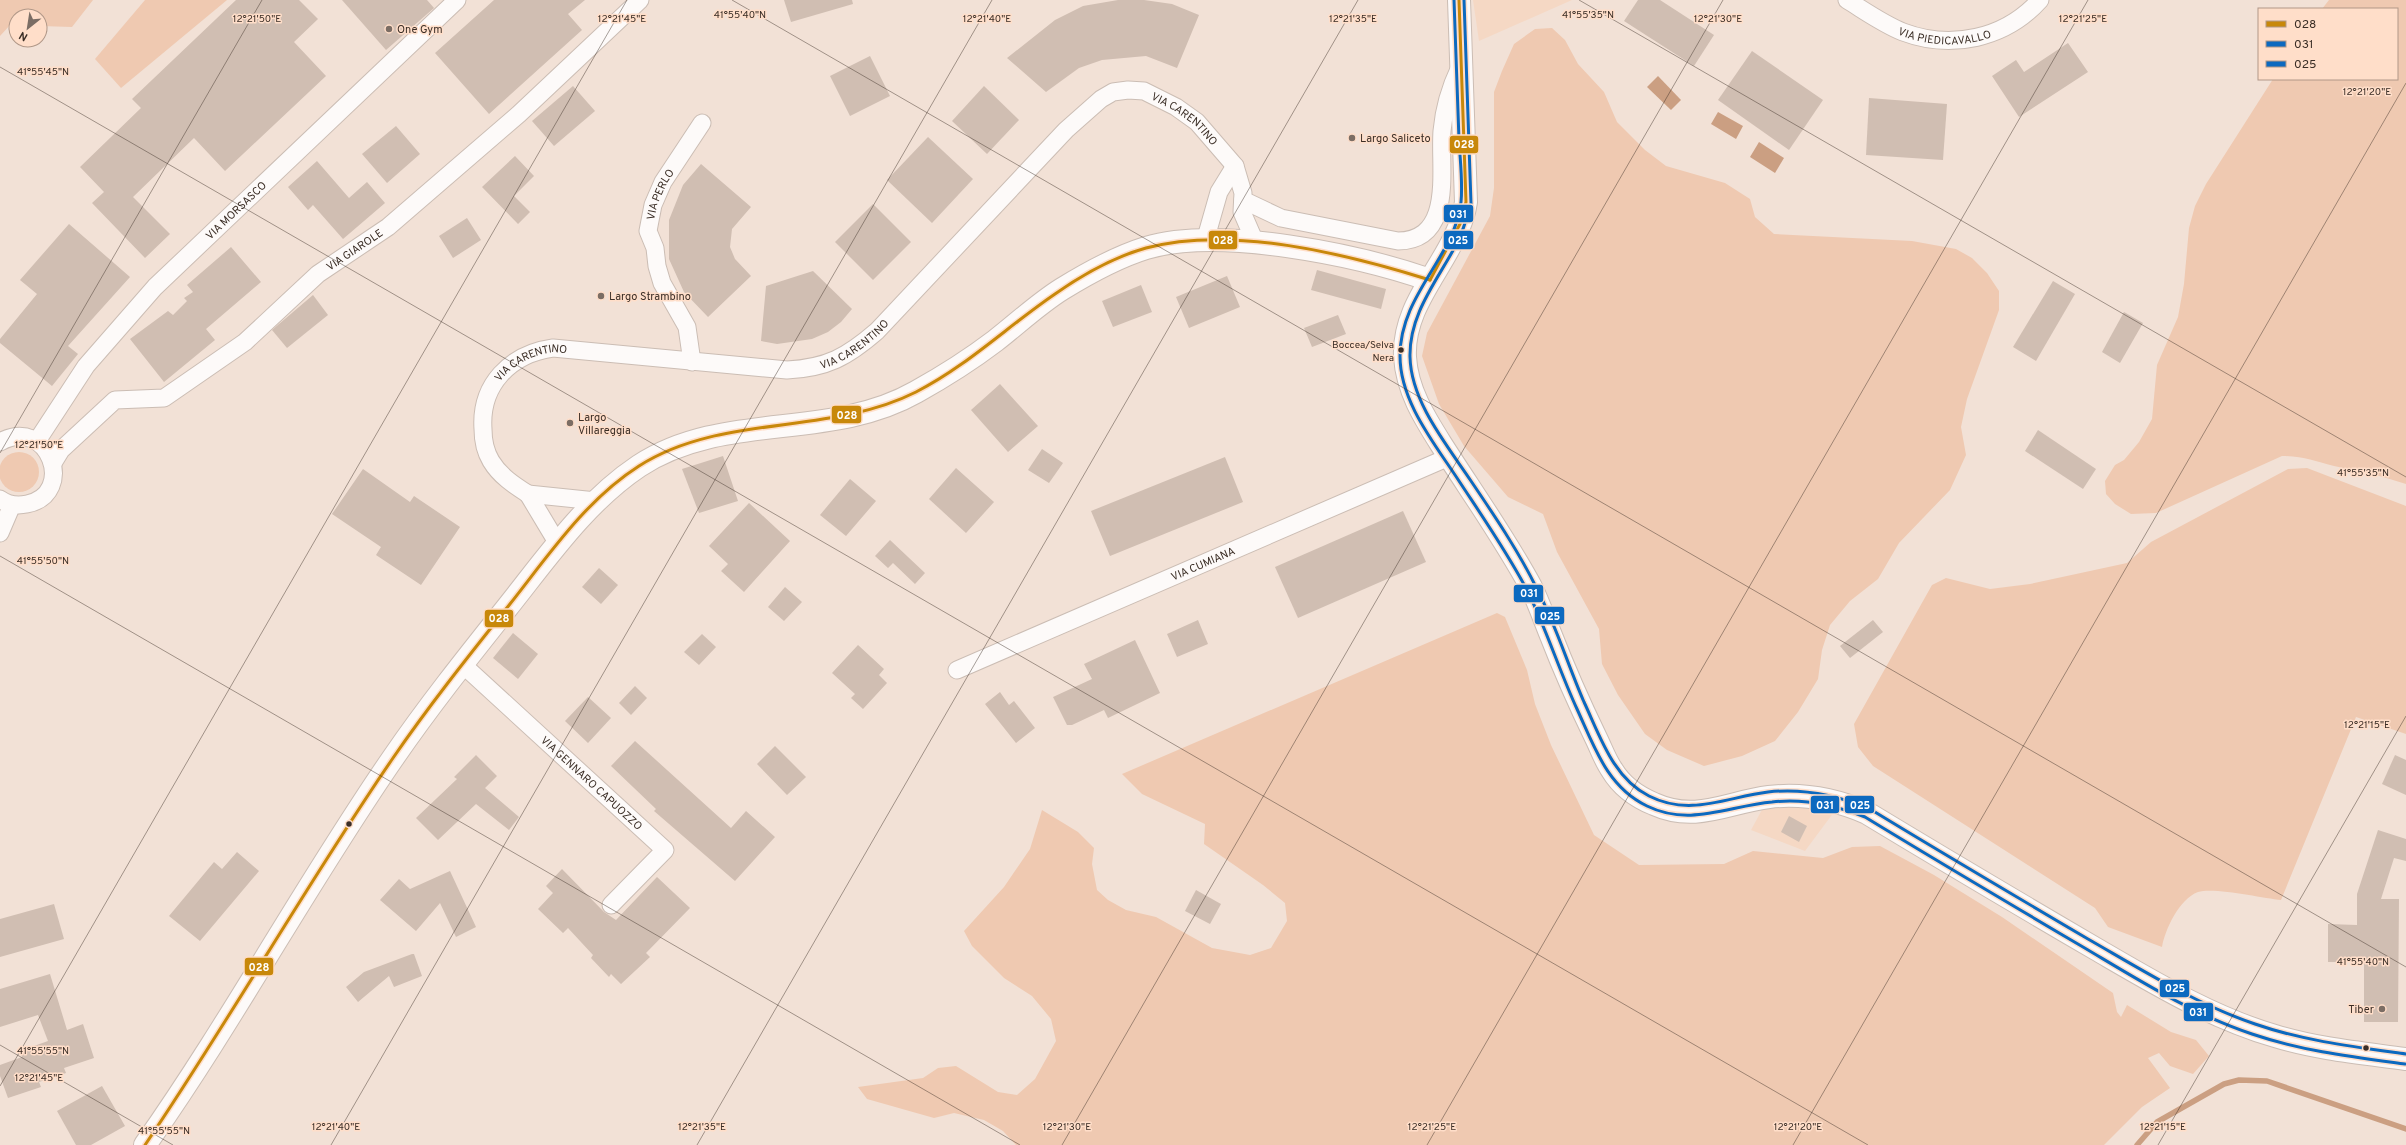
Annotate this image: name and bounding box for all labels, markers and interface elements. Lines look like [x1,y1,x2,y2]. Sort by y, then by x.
north arrow [8,8,48,48]
legend [2258,8,2398,80]
text: 41°55'40"N [714,9,766,22]
text: 41°55'35"N [1562,9,1614,22]
text: 12°21'50"E [233,13,281,26]
text: 12°21'45"E [598,13,646,26]
text: 12°21'40"E [963,13,1011,26]
text: 12°21'35"E [1329,13,1377,26]
text: 12°21'30"E [1694,13,1742,26]
text: 12°21'25"E [2059,13,2107,26]
text: 028 [2294,17,2316,33]
place label: One Gym [397,23,443,37]
marker: One Gym [384,24,394,34]
street label: VIA PIEDICAVALLO [1896,25,1993,48]
text: N [17,28,30,44]
text: 031 [2294,37,2313,53]
text: 025 [2294,57,2317,73]
text: 41°55'45"N [17,66,69,79]
text: 12°21'20"E [2343,86,2391,99]
street label: VIA CARENTINO [1149,90,1220,149]
place label: Largo Saliceto [1360,132,1431,146]
marker: Largo Saliceto [1347,133,1357,143]
line badge: 028 [1449,135,1479,154]
text: 028 [1454,138,1475,152]
street label: VIA PERLO [644,167,678,221]
street label: VIA MORSASCO [203,179,270,243]
line badge: 031 [1443,204,1474,223]
text: 031 [1449,208,1467,222]
street label: VIA GIAROLE [324,226,386,274]
line badge: 028 [1208,230,1238,250]
line badge: 025 [1443,230,1474,250]
text: 028 [1213,234,1234,248]
text: 025 [1448,234,1469,248]
place label: Largo Strambino [609,290,691,304]
marker: Largo Strambino [596,291,606,301]
street label: VIA CARENTINO [818,317,892,373]
place label: Boccea/Selva Nera [1332,339,1394,365]
street label: VIA CARENTINO [492,342,568,385]
marker: Boccea/Selva Nera [1396,345,1406,355]
line badge: 028 [831,405,862,424]
text: 028 [837,409,858,423]
place label: Largo Villareggia [578,411,631,438]
marker: Largo Villareggia [565,418,575,428]
text: 12°21'50"E [15,439,63,452]
text: 41°55'35"N [2337,467,2389,480]
street label: VIA CUMIANA [1169,544,1238,584]
text: 41°55'50"N [17,555,69,568]
line badge: 031 [1513,584,1544,603]
text: 031 [1520,587,1538,601]
line badge: 025 [1534,606,1565,625]
line badge: 028 [484,609,514,628]
text: 025 [1540,610,1561,624]
text: 028 [489,612,510,626]
text: 12°21'15"E [2344,719,2390,732]
street label: VIA GENNARO CAPUOZZO [537,734,645,834]
line badge: 031 [1810,795,1840,814]
line badge: 025 [1844,795,1875,814]
text: 031 [1816,799,1834,813]
text: 025 [1850,799,1871,813]
unlabelled marker [344,819,354,829]
text: 41°55'40"N [2337,956,2389,969]
line badge: 028 [244,957,274,976]
text: 028 [249,961,270,975]
line badge: 025 [2159,979,2190,998]
text: 025 [2165,982,2186,996]
line badge: 031 [2183,1002,2214,1022]
place label: Tiber [2348,1003,2375,1017]
marker: Tiber [2377,1004,2387,1014]
text: 031 [2189,1006,2207,1020]
unlabelled marker [2361,1043,2371,1053]
text: 41°55'55"N [17,1045,69,1058]
text: 12°21'45"E [15,1072,63,1085]
text: 12°21'40"E [312,1121,360,1134]
text: 12°21'35"E [678,1121,726,1134]
text: 12°21'30"E [1043,1121,1091,1134]
text: 12°21'25"E [1408,1121,1456,1134]
text: 12°21'20"E [1774,1121,1822,1134]
text: 12°21'15"E [2140,1121,2186,1134]
text: 41°55'55"N [138,1125,190,1138]

